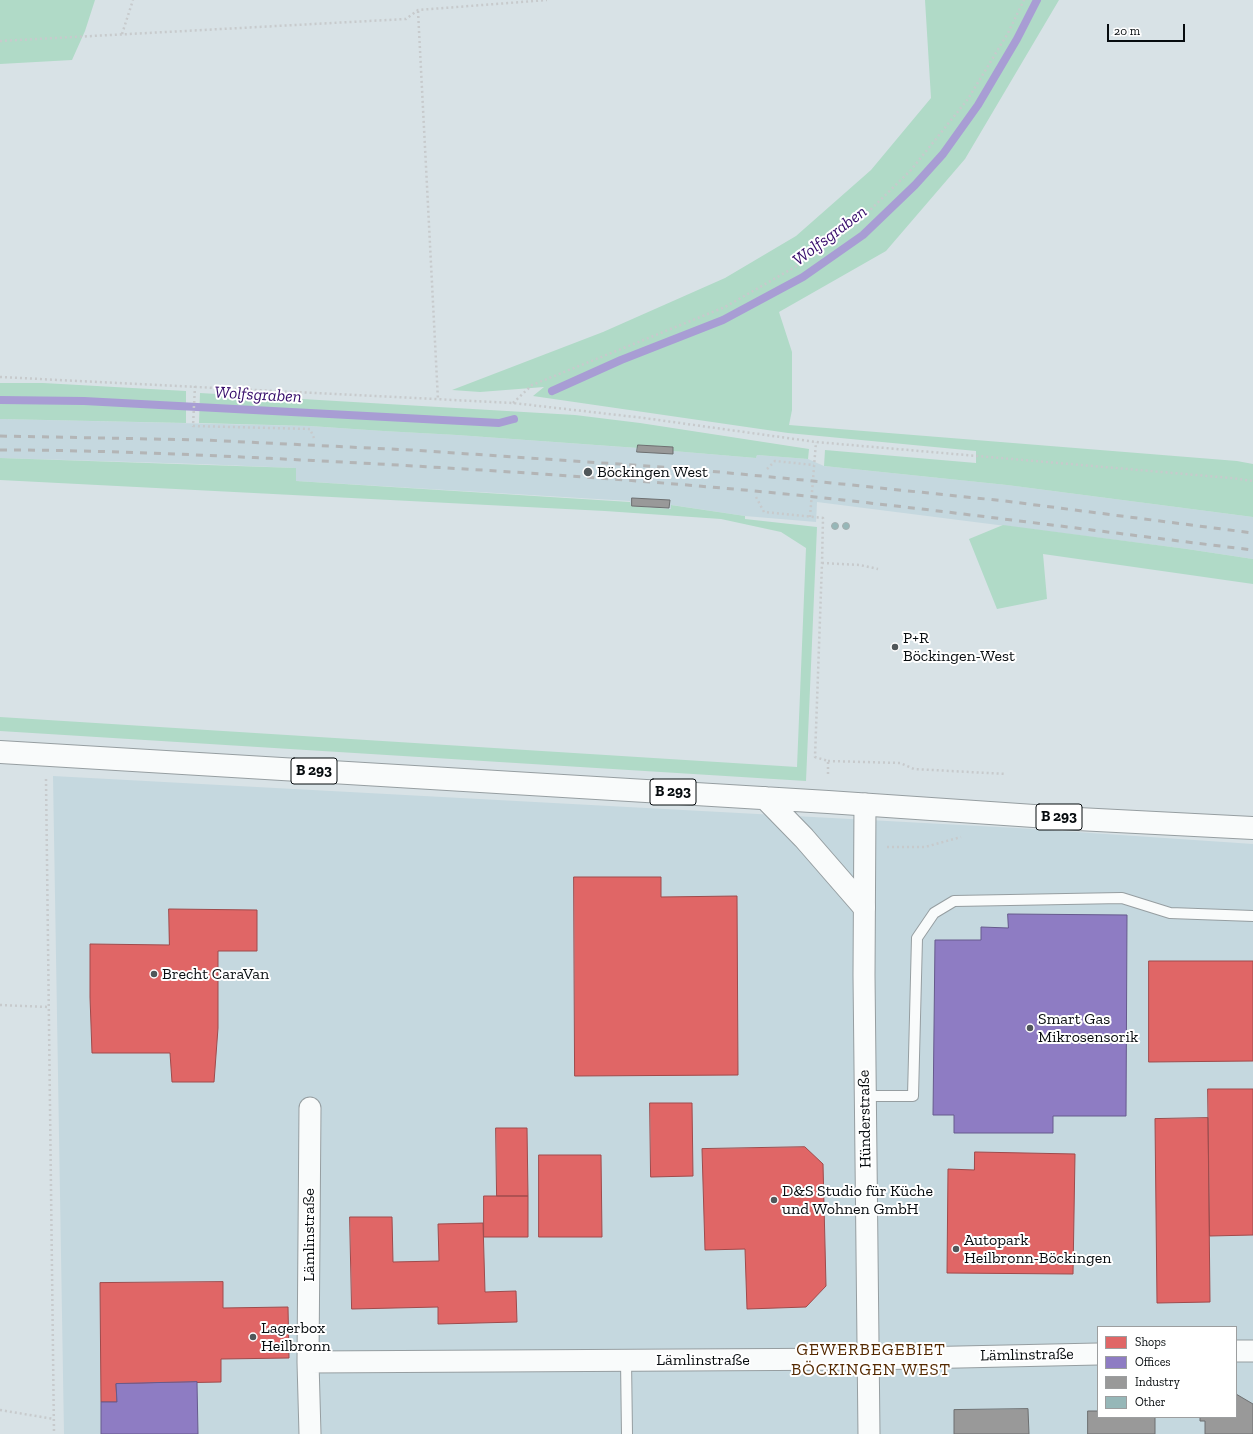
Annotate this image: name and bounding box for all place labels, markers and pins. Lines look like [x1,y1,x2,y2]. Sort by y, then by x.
place label: Böckingen West [597,462,708,482]
marker: Böckingen West [582,466,594,478]
place label: P+R Böckingen-West [903,628,1015,666]
marker: P+R Böckingen-West [890,642,900,652]
place label: Brecht CaraVan [162,964,269,984]
marker: Brecht CaraVan [149,969,159,979]
place label: Smart Gas Mikrosensorik [1038,1009,1138,1047]
marker: Smart Gas Mikrosensorik [1025,1023,1035,1033]
place label: D&S Studio für Küche und Wohnen GmbH [782,1181,933,1219]
marker: D&S Studio für Küche und Wohnen GmbH [769,1195,779,1205]
place label: Autopark Heilbronn-Böckingen [964,1230,1111,1268]
marker: Autopark Heilbronn-Böckingen [951,1244,961,1254]
place label: Lagerbox Heilbronn [261,1318,331,1356]
marker: Lagerbox Heilbronn [248,1332,258,1342]

